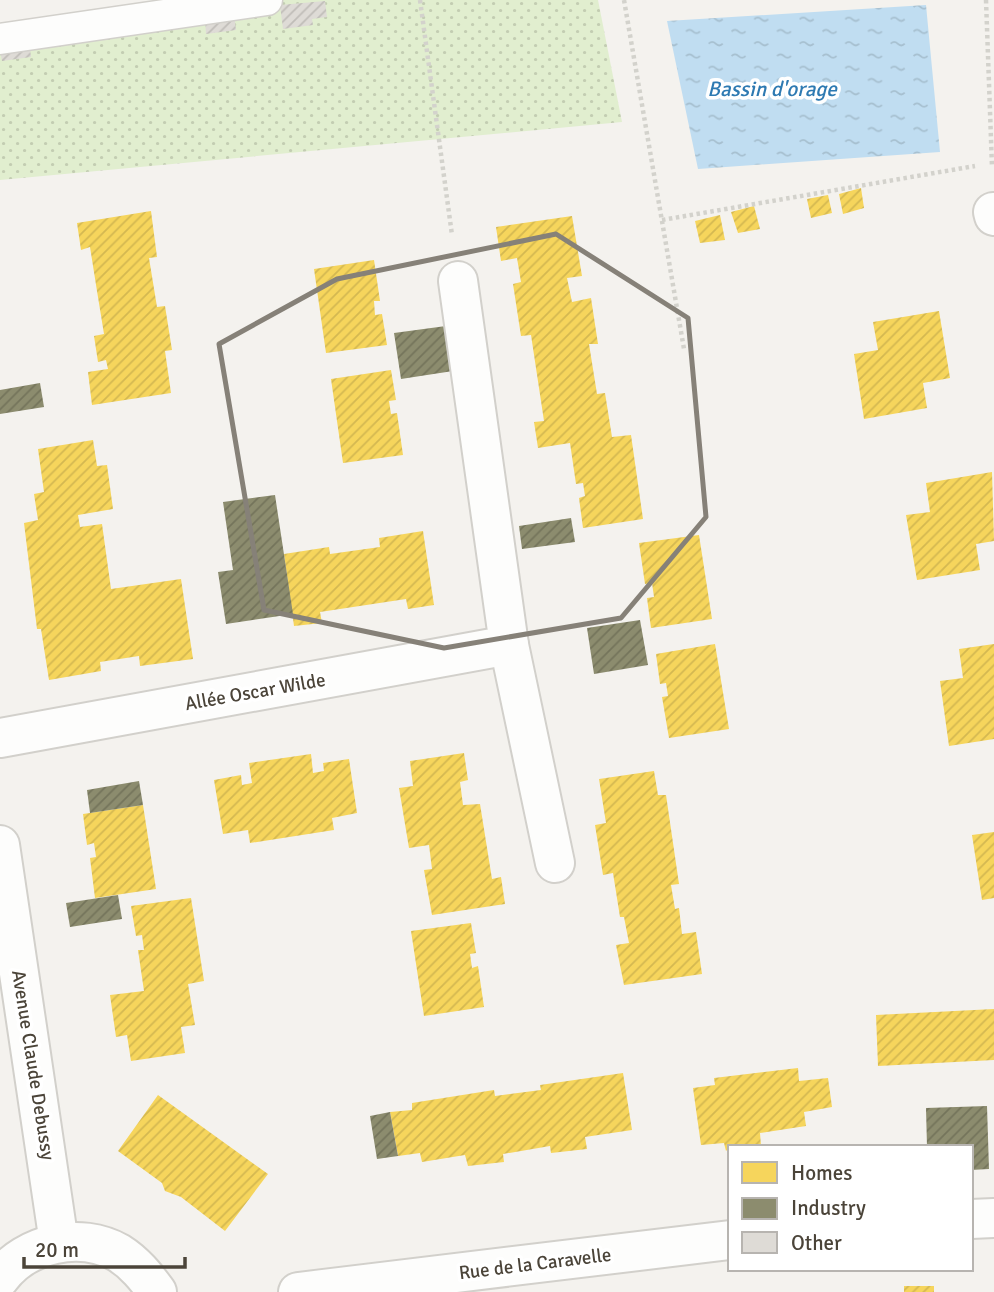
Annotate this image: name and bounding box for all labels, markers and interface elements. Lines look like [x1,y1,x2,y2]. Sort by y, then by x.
water label: Bassin d'orage [707,76,838,102]
street label: Allée Oscar Wilde [183,668,327,716]
street label: Avenue Claude Debussy [6,968,60,1162]
legend [728,1145,973,1271]
text: Homes [791,1160,853,1186]
text: Industry [791,1195,866,1221]
scale bar [24,1226,186,1270]
text: Other [791,1230,842,1256]
text: 20 m [35,1237,79,1263]
street label: Rue de la Caravelle [457,1243,613,1285]

